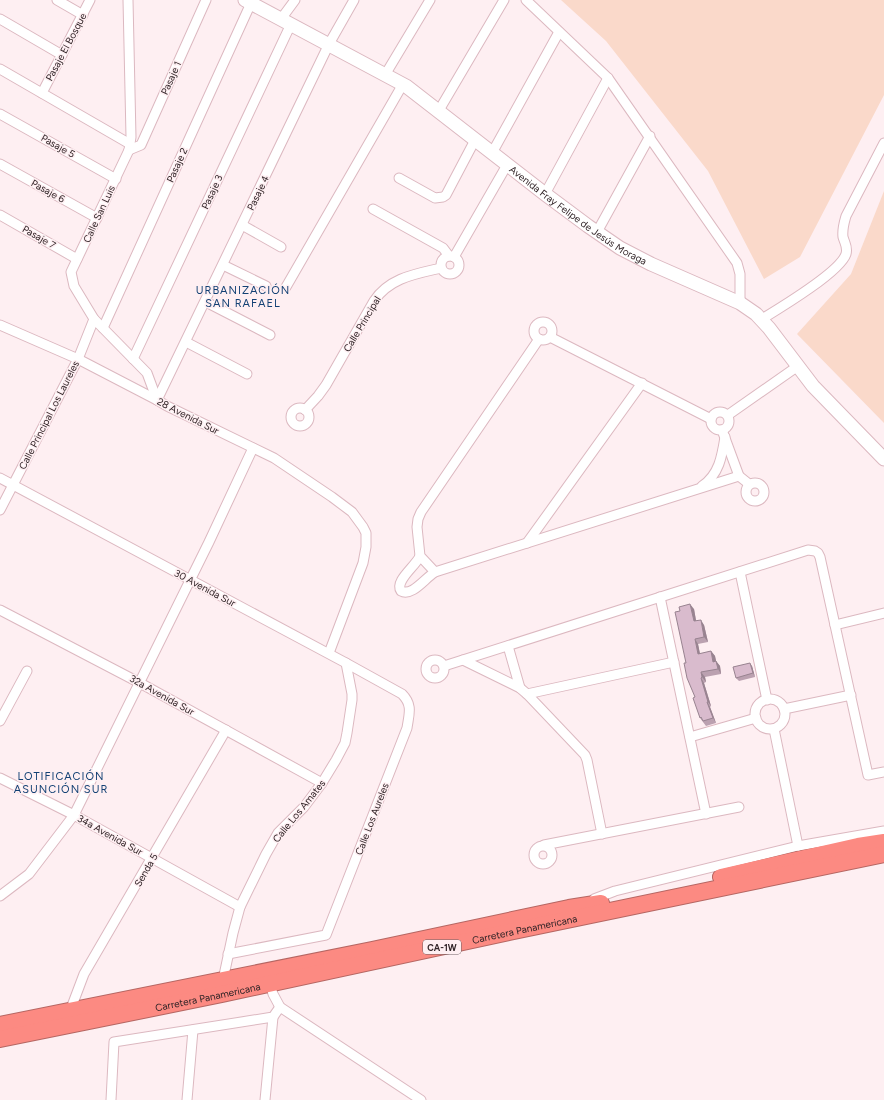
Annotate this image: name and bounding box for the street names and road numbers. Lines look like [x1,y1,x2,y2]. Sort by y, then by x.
street label: Pasaje El Bosque [43,10,90,83]
street label: Pasaje 1 [158,59,184,97]
street label: Pasaje 5 [39,131,78,161]
street label: Pasaje 2 [164,146,190,184]
street label: Avenida Fray Felipe de Jesús Moraga [507,162,649,267]
street label: Pasaje 3 [198,173,226,211]
street label: Pasaje 4 [244,173,272,213]
street label: Pasaje 6 [29,176,68,206]
street label: Calle San Luis [80,183,118,245]
street label: Pasaje 7 [20,222,59,252]
street label: Calle Principal [340,294,384,354]
street label: Calle Principal Los Laureles [16,358,82,472]
street label: 28 Avenida Sur [155,395,222,437]
street label: 30 Avenida Sur [172,566,239,610]
street label: 32a Avenida Sur [127,672,197,718]
street label: Calle Los Amates [270,777,329,845]
street label: Calle Los Aureles [352,781,392,857]
street label: 34a Avenida Sur [75,812,146,859]
street label: Senda 5 [131,851,161,889]
street label: Carretera Panamericana [471,911,578,946]
road number: CA-1W [423,940,461,954]
street label: Carretera Panamericana [154,979,262,1014]

